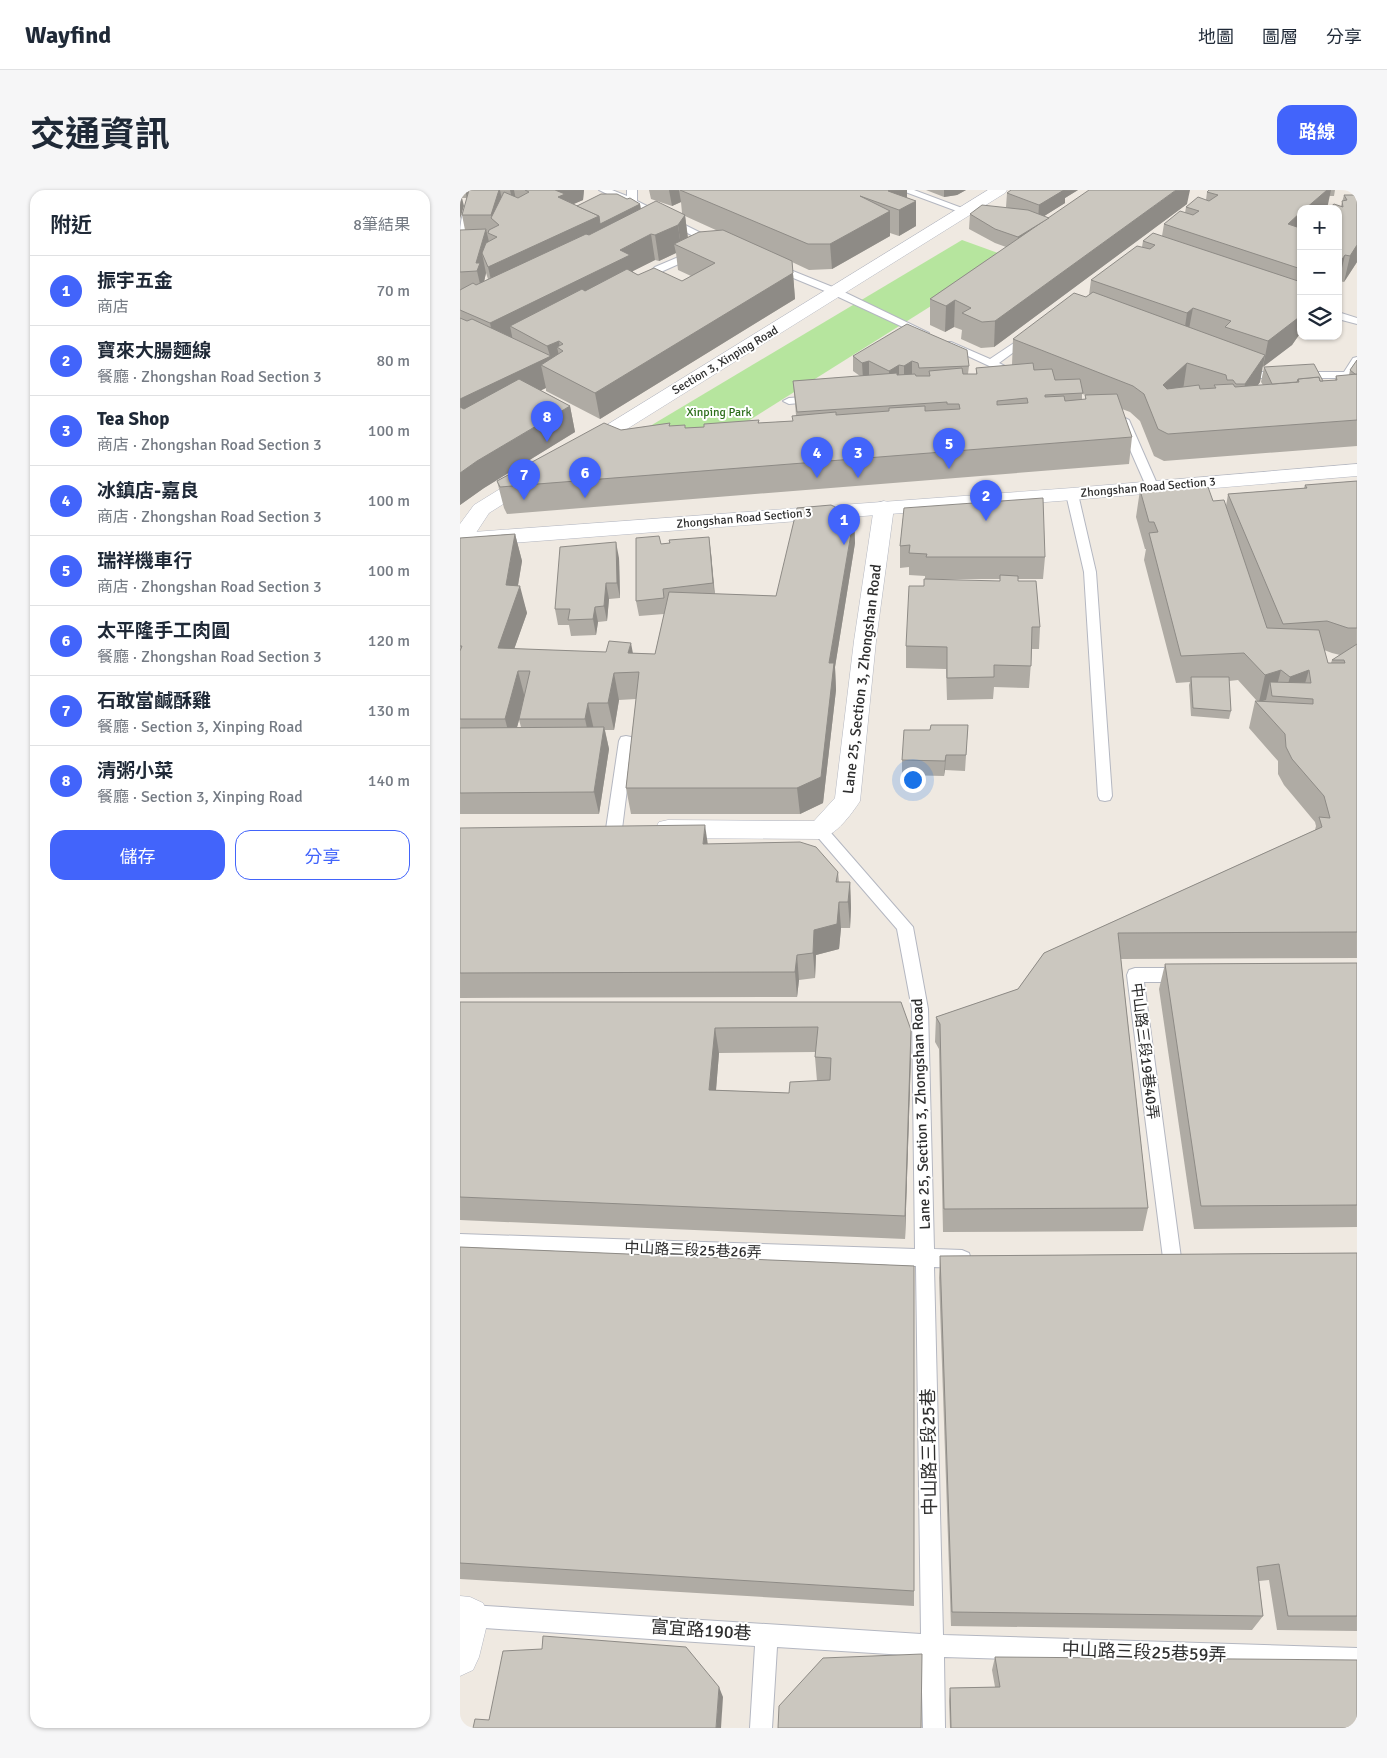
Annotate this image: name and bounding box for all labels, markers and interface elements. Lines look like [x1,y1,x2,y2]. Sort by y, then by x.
text: Wayfind [25,20,111,50]
text: 地圖 [1198,26,1234,48]
text: 圖層 [1262,26,1298,48]
text: 分享 [1326,26,1362,48]
button: 路線 [1277,105,1357,155]
text: 交通資訊 [30,113,170,156]
map controls [1297,205,1342,340]
button: + [1297,205,1342,250]
text: 附近 [50,212,92,238]
text: 8筆結果 [353,215,410,235]
button: − [1297,250,1342,295]
text: 振宇五金 [97,269,173,293]
text: 1 [62,281,70,301]
text: 70 m [376,281,410,301]
button: layers [1297,295,1342,340]
text: 商店 [97,297,129,317]
street label: Section 3, Xinping Road [669,323,781,398]
text: 寶來大腸麵線 [97,339,211,363]
text: 2 [62,351,70,371]
text: 80 m [376,351,410,371]
text: 餐廳 · Zhongshan Road Section 3 [97,367,322,387]
pin: 8 [531,401,563,442]
park label: Xinping Park [686,405,752,420]
text: Tea Shop [97,407,169,431]
text: 3 [62,421,70,441]
text: 100 m [368,421,410,441]
pin: 5 [933,428,965,469]
text: 商店 · Zhongshan Road Section 3 [97,435,322,455]
pin: 4 [801,437,833,478]
pin: 3 [842,437,874,478]
pin: 6 [569,457,601,498]
pin: 7 [508,459,540,500]
street label: Zhongshan Road Section 3 [1080,474,1216,501]
text: 冰鎮店-嘉良 [97,479,199,503]
pin: 2 [970,480,1002,521]
text: 4 [62,491,70,511]
text: 100 m [368,491,410,511]
pin: 1 [828,504,860,545]
street label: Zhongshan Road Section 3 [676,505,812,532]
text: 商店 · Zhongshan Road Section 3 [97,507,322,527]
text: 瑞祥機車行 [97,549,192,573]
text: 5 [62,561,70,581]
text: 100 m [368,561,410,581]
street label: Lane 25, Section 3, Zhongshan Road [839,563,885,795]
text: 商店 · Zhongshan Road Section 3 [97,577,322,597]
text: 太平隆手工肉圓 [97,619,230,643]
text: 6 [62,631,70,651]
text: 120 m [368,631,410,651]
text: 餐廳 · Zhongshan Road Section 3 [97,647,322,667]
text: 石敢當鹹酥雞 [97,689,211,713]
text: 7 [62,701,70,721]
text: 130 m [368,701,410,721]
text: 餐廳 · Section 3, Xinping Road [97,717,303,737]
text: 清粥小菜 [97,759,173,783]
your location [900,767,926,793]
text: 8 [62,771,70,791]
text: 140 m [368,771,410,791]
text: 餐廳 · Section 3, Xinping Road [97,787,303,807]
button: 儲存 [50,830,225,880]
button: 分享 [235,830,410,880]
street label: 中山路三段19巷40弄 [1128,982,1162,1120]
street label: Lane 25, Section 3, Zhongshan Road [908,998,934,1230]
street label: 中山路三段25巷26弄 [624,1239,762,1261]
street label: 中山路三段25巷 [917,1388,941,1516]
street label: 富宜路190巷 [650,1615,752,1645]
street label: 中山路三段25巷59弄 [1061,1638,1227,1666]

